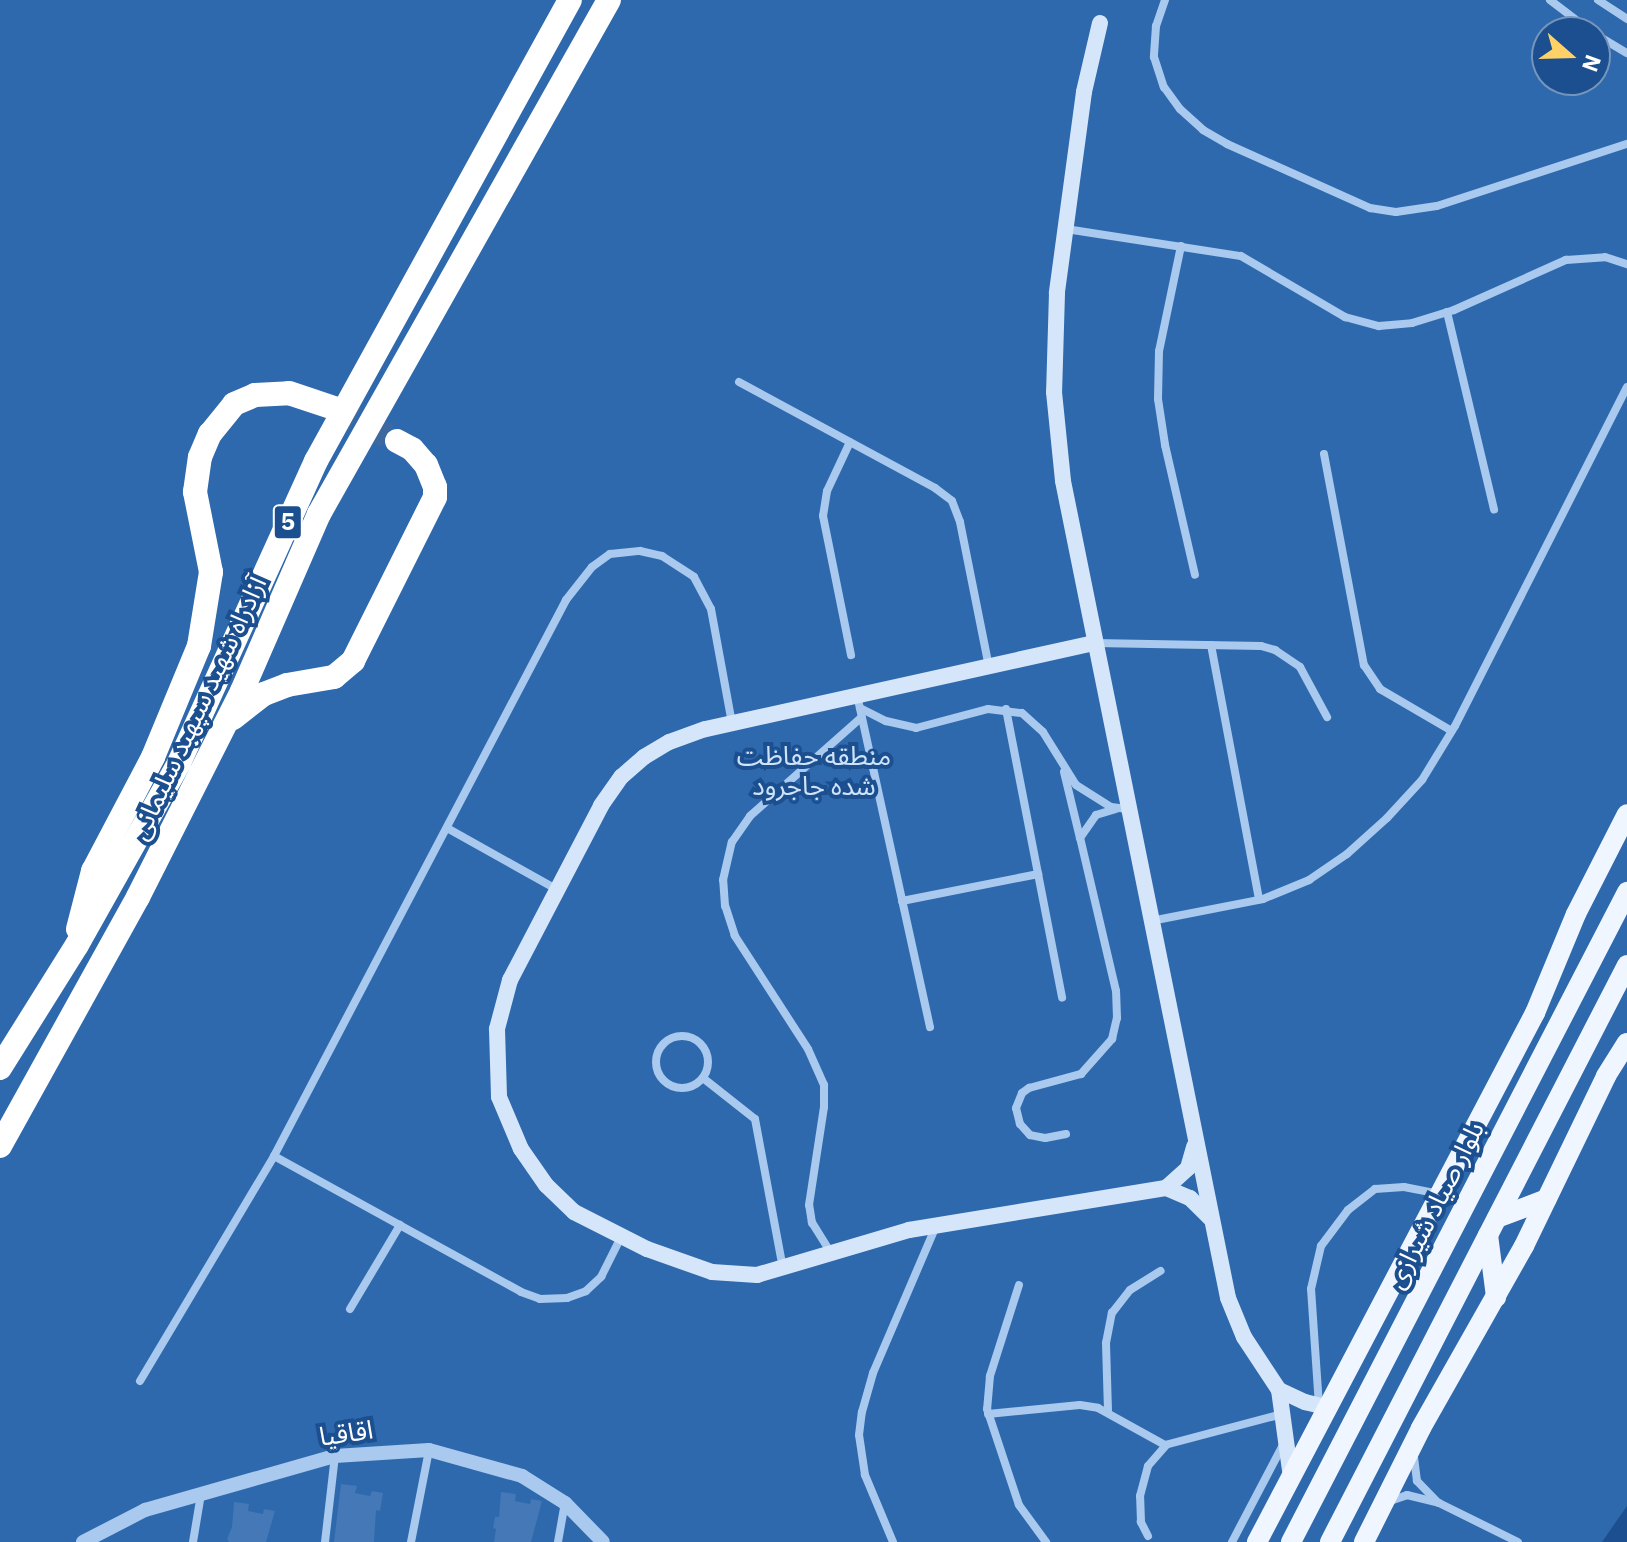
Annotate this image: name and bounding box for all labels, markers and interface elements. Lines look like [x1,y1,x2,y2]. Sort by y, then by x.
north arrow [1531,16,1611,96]
text: N [1576,51,1608,76]
road number: 5 [272,502,304,542]
street label: آزادراه شهید سپهبد سلیمانی [123,571,273,845]
park label: منطقه حفاظت شده جاجرود [737,740,891,802]
street label: بلوار صیاد شیرازی [1379,1116,1491,1294]
street label: اقاقیا [317,1414,375,1452]

